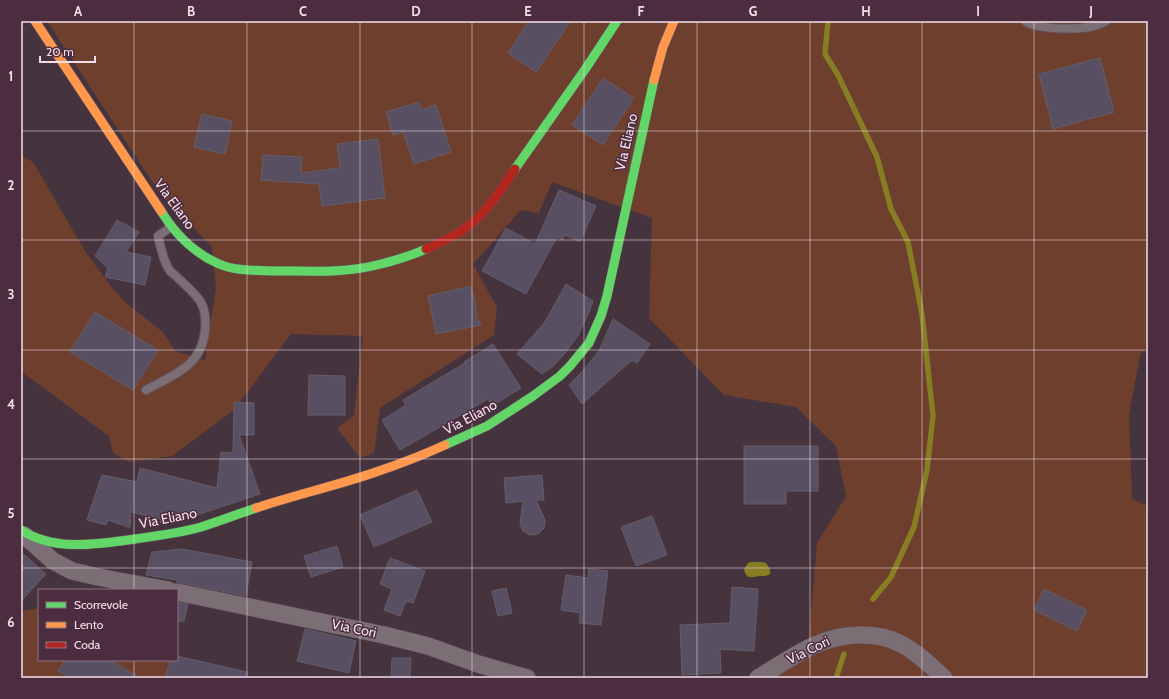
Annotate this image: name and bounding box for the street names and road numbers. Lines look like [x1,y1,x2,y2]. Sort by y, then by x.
street label: Via Eliano [611,111,641,172]
street label: Via Eliano [151,175,200,233]
street label: Via Eliano [440,395,500,439]
street label: Via Eliano [138,504,199,532]
street label: Via Cori [330,614,378,642]
street label: Via Cori [784,632,832,668]

